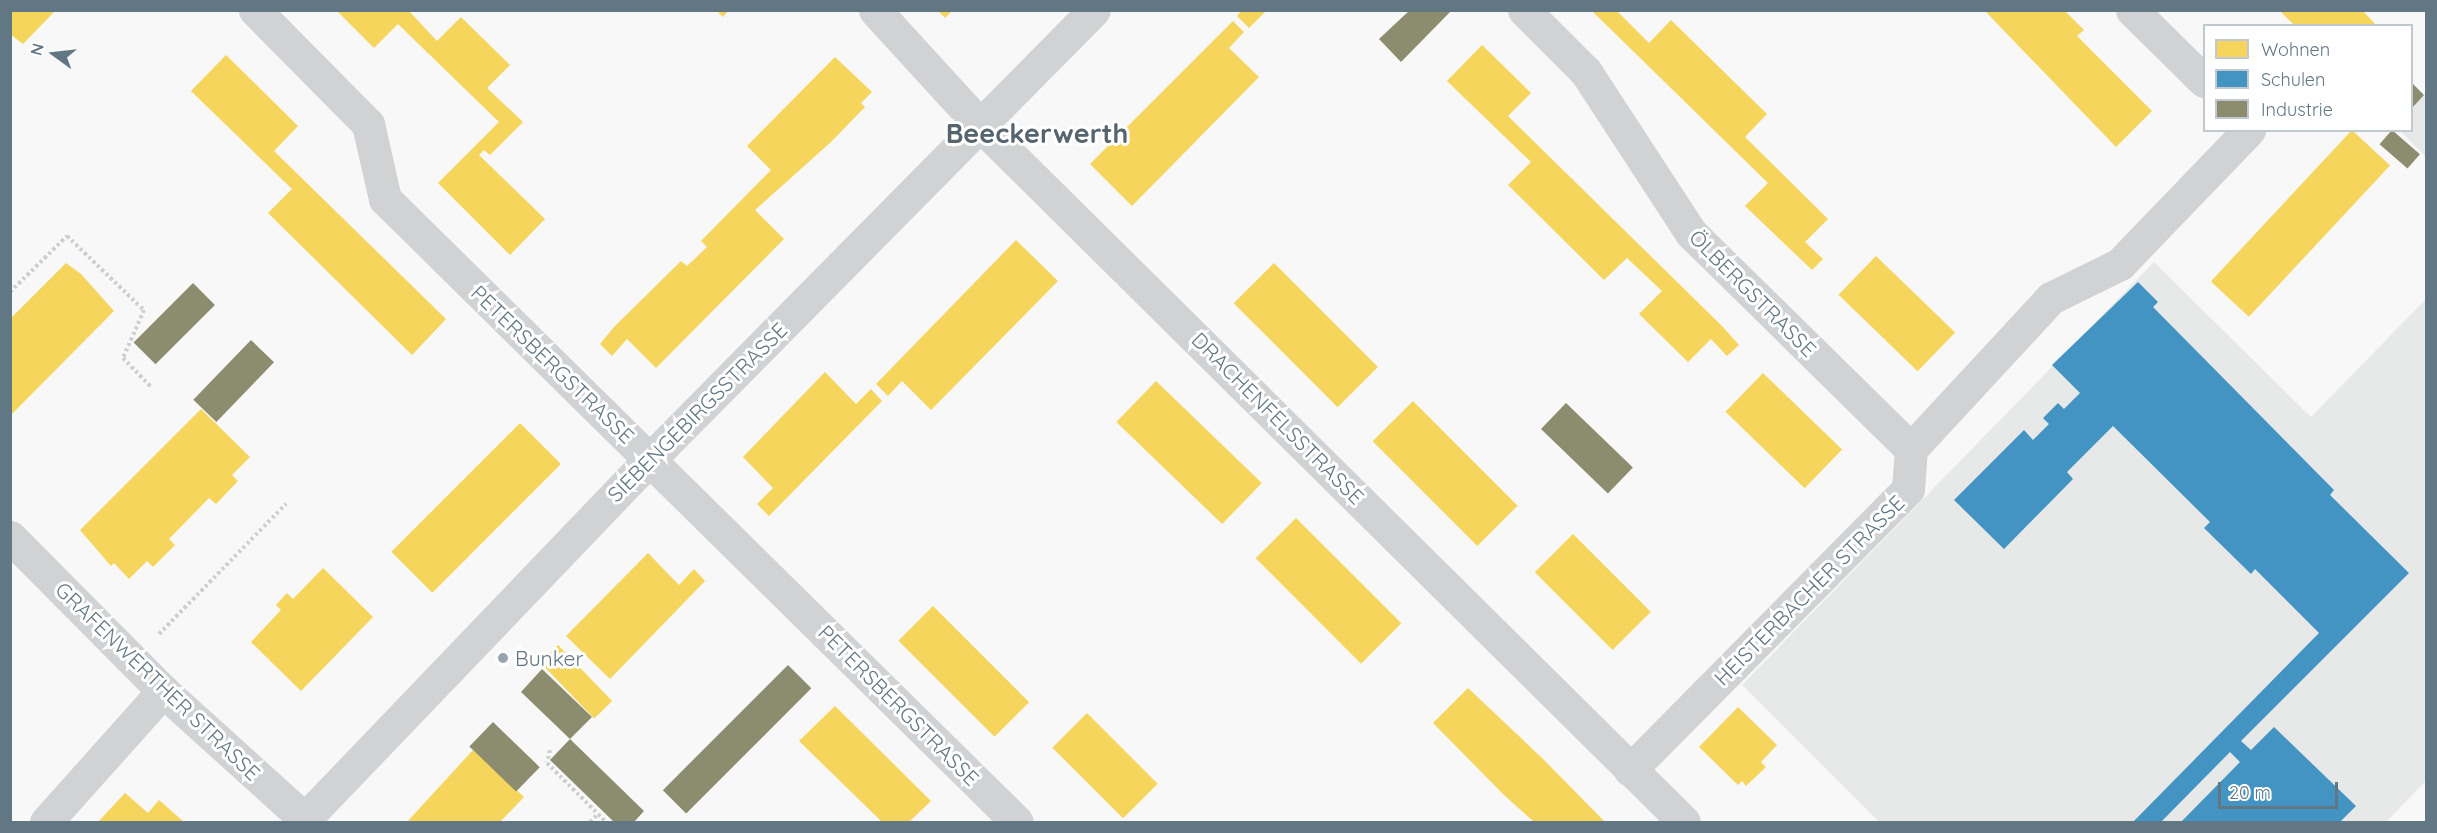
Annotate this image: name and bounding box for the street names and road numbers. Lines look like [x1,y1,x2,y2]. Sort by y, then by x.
street label: ÖLBERGSTRASSE [1684,224,1822,362]
street label: PETERSBERGSTRASSE [466,280,640,448]
street label: SIEBENGEBIRGSSTRASSE [602,317,792,507]
street label: DRACHENFELSSTRASSE [1187,327,1369,509]
street label: HEISTERBACHER STRASSE [1709,490,1909,690]
street label: GRAFENWERTHER STRASSE [51,577,265,785]
street label: PETERSBERGSTRASSE [813,619,985,791]

